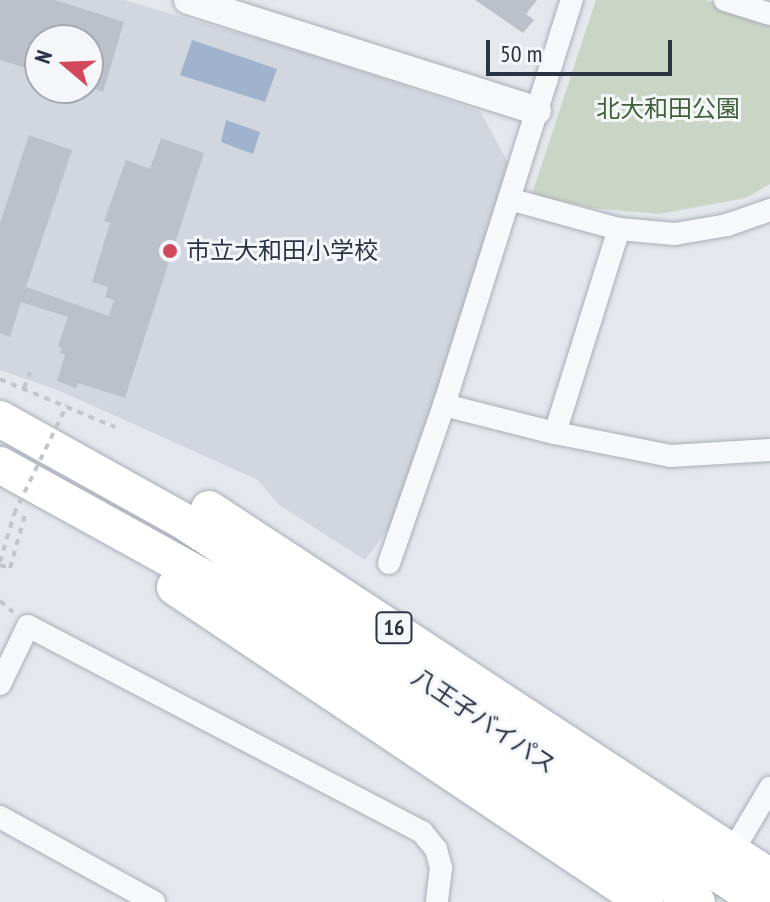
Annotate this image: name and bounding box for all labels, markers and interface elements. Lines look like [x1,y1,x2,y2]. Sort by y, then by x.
north arrow [24,24,104,104]
scale bar [490,24,676,74]
text: 50 m [500,38,542,69]
text: N [28,47,58,67]
park label: 北大和田公園 [596,95,740,123]
place label: 市立大和田小学校 [186,237,378,265]
marker: 市立大和田小学校 [161,242,179,260]
road number: 16 [374,610,414,646]
street label: 八王子バイパス [406,662,562,780]

